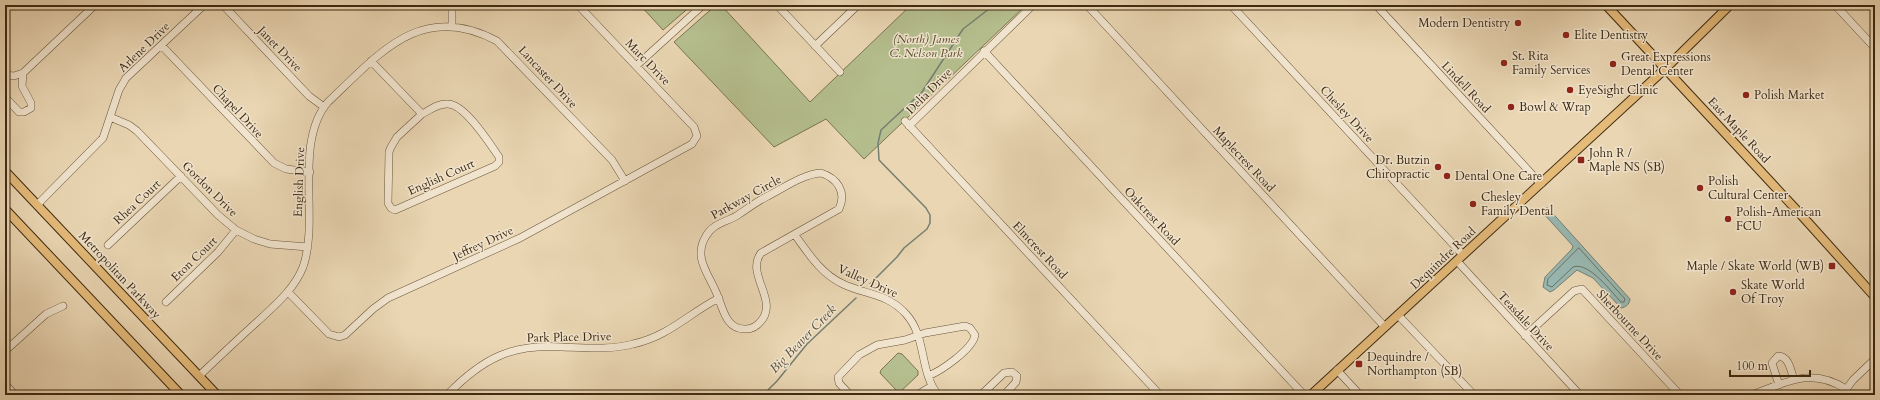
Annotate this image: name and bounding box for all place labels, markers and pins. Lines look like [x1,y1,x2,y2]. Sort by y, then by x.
place label: Modern Dentistry [1418,15,1511,31]
marker: Modern Dentistry [1513,18,1523,28]
place label: Elite Dentistry [1574,27,1649,43]
marker: Elite Dentistry [1561,30,1571,40]
place label: St. Rita Family Services [1512,48,1590,78]
place label: Great Expressions Dental Center [1621,49,1711,79]
marker: St. Rita Family Services [1499,58,1509,68]
marker: Great Expressions Dental Center [1608,59,1618,69]
place label: EyeSight Clinic [1578,82,1659,98]
marker: EyeSight Clinic [1565,85,1575,95]
place label: Polish Market [1754,87,1825,103]
marker: Polish Market [1741,90,1751,100]
place label: Bowl & Wrap [1519,99,1591,115]
marker: Bowl & Wrap [1506,102,1516,112]
place label: John R / Maple NS (SB) [1587,145,1665,175]
place label: Dr. Butzin Chiropractic [1366,152,1431,182]
marker: John R / Maple NS (SB) [1576,155,1586,165]
marker: Dr. Butzin Chiropractic [1433,162,1443,172]
place label: Dental One Care [1455,168,1542,184]
marker: Dental One Care [1442,171,1452,181]
place label: Polish Cultural Center [1708,173,1789,203]
marker: Polish Cultural Center [1695,183,1705,193]
place label: Chesley Family Dental [1481,189,1553,219]
marker: Chesley Family Dental [1468,199,1478,209]
place label: Polish-American FCU [1736,204,1822,234]
marker: Polish-American FCU [1723,214,1733,224]
place label: Maple / Skate World (WB) [1686,258,1824,274]
marker: Maple / Skate World (WB) [1827,261,1837,271]
place label: Skate World Of Troy [1741,277,1805,307]
marker: Skate World Of Troy [1728,287,1738,297]
place label: Dequindre / Northampton (SB) [1367,349,1462,379]
marker: Dequindre / Northampton (SB) [1354,359,1364,369]

